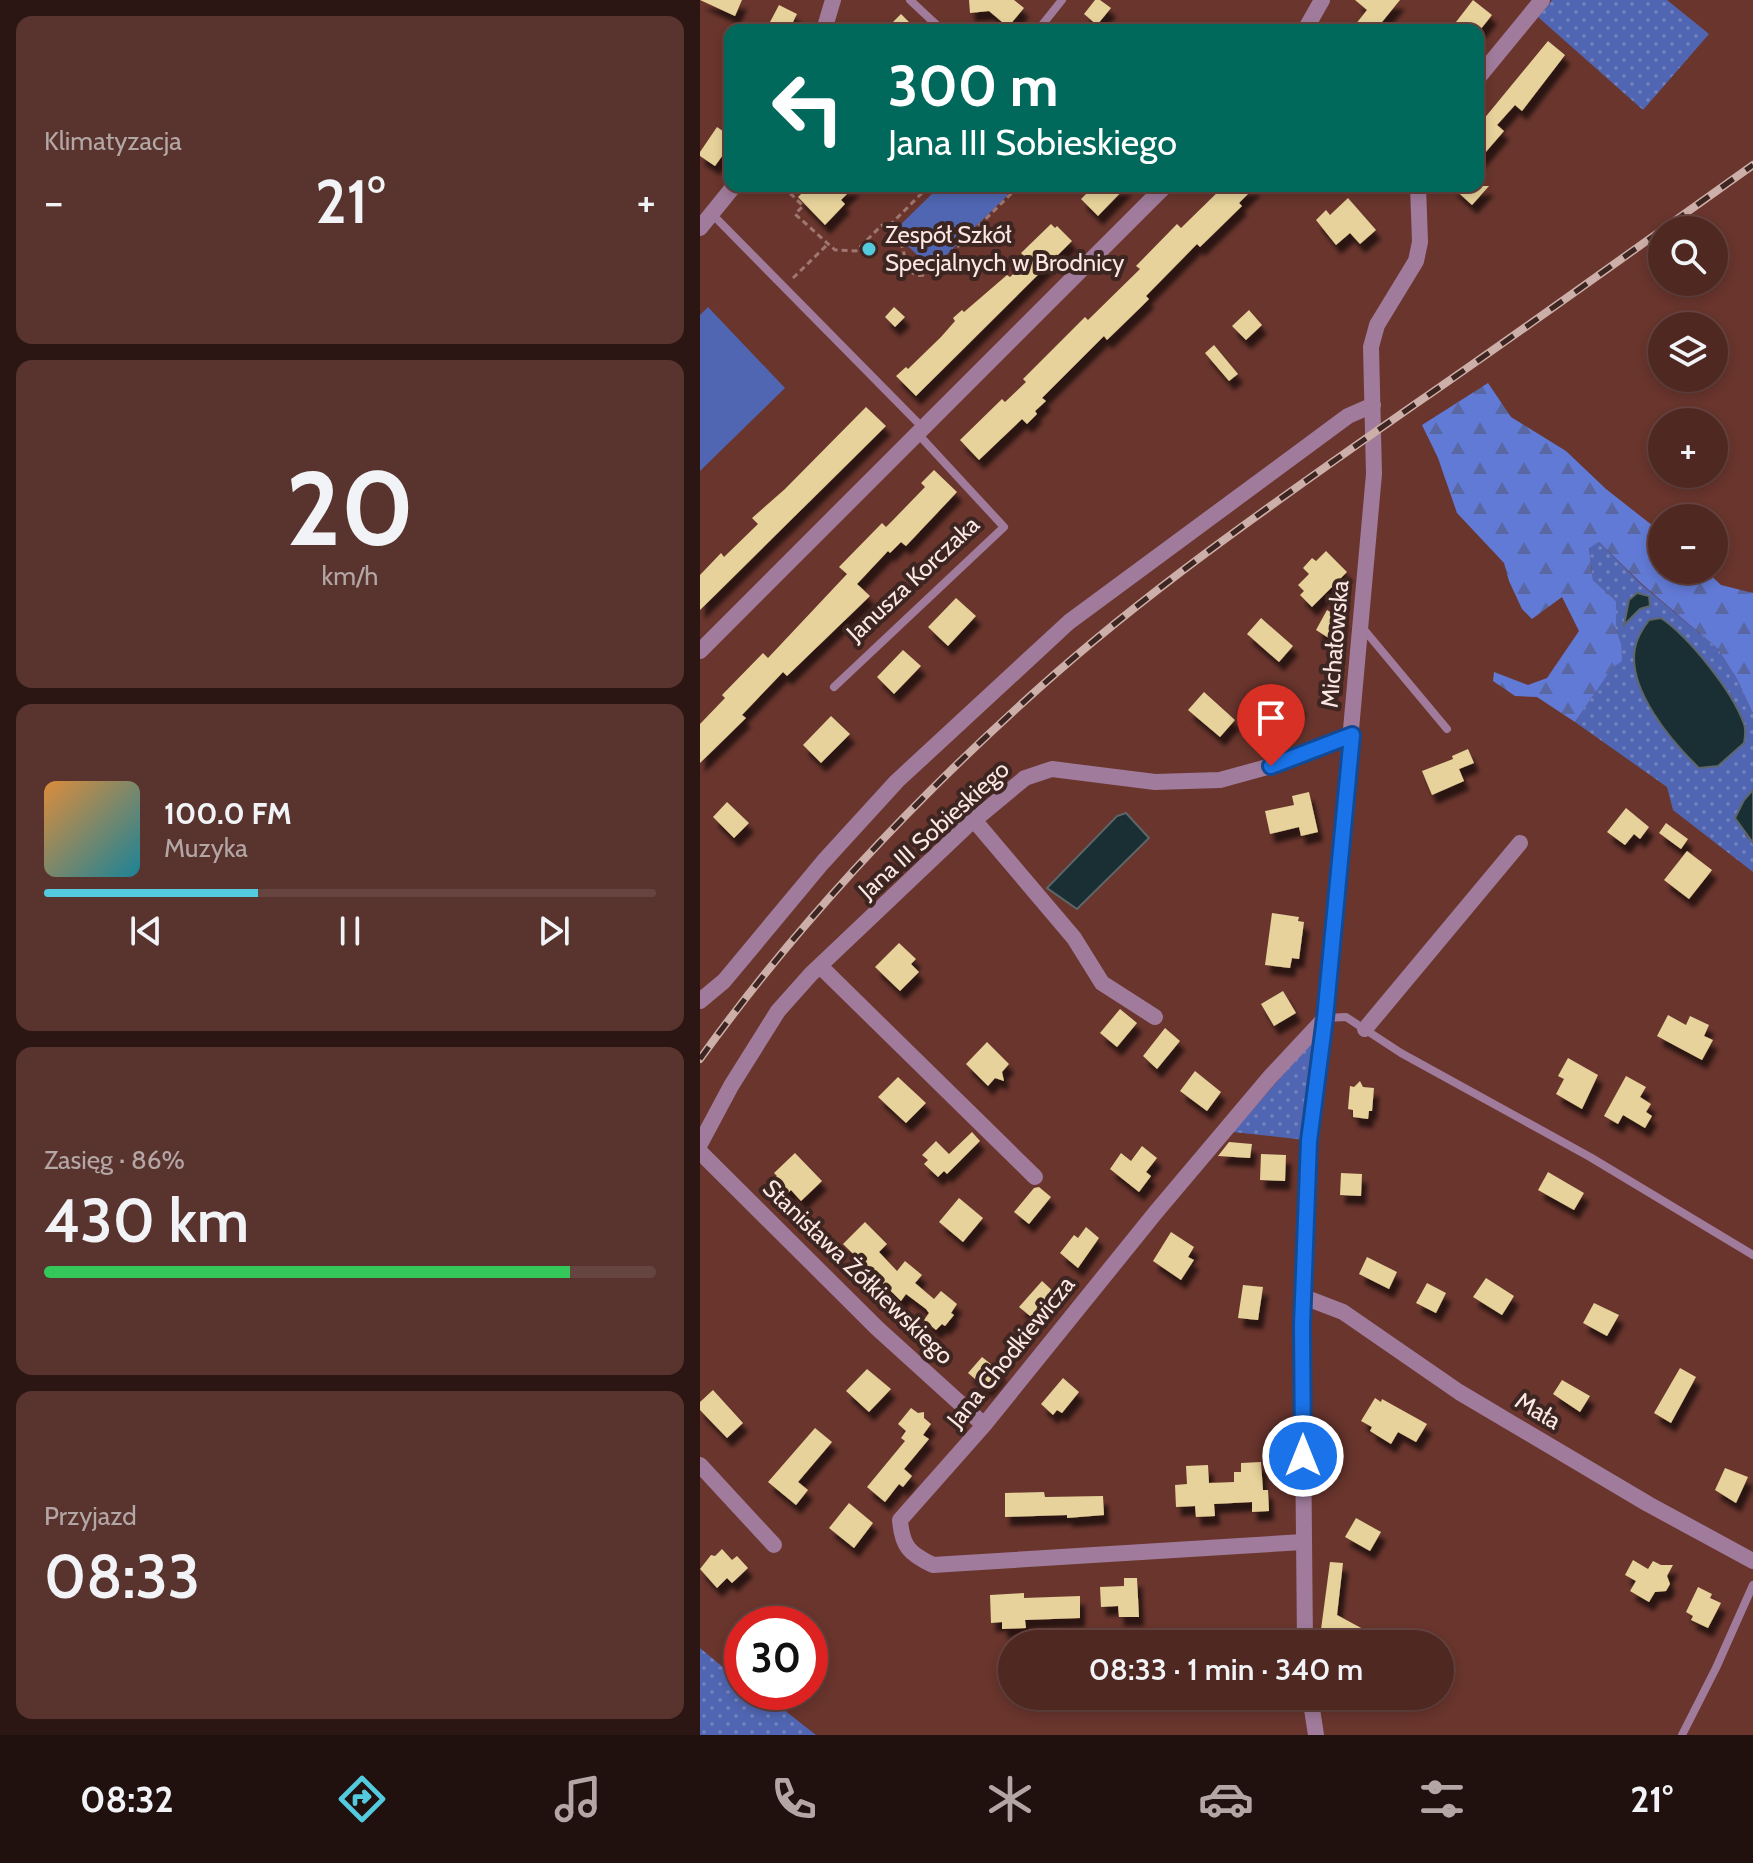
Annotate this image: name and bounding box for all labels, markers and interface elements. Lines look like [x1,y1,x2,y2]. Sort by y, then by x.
text: 300 m [888,52,1059,120]
icon: left [756,56,860,160]
text: Jana III Sobieskiego [888,120,1177,164]
text: Klimatyzacja [44,125,182,157]
text: 21° [315,165,385,238]
text: − [44,175,63,228]
text: + [637,175,656,228]
map controls [1648,216,1728,584]
button: search [1648,216,1728,296]
place label: Zespół Szkół Specjalnych w Brodnicy [885,220,1124,277]
marker: Zespół Szkół Specjalnych w Brodnicy [860,240,878,258]
button: layers [1648,312,1728,392]
button: + [1648,408,1728,488]
text: 20 [286,445,414,571]
button: − [1648,504,1728,584]
street label: Janusza Korczaka [840,510,985,648]
text: km/h [322,560,378,592]
street label: Michałowska [1314,578,1355,709]
pin [1237,684,1305,766]
icon: arrive [1249,696,1293,740]
street label: Jana III Sobieskiego [852,754,1015,906]
text: 100.0 FM [164,795,292,832]
text: Muzyka [164,832,248,864]
icon: previous [124,909,168,953]
icon: pause [328,909,372,953]
icon: next [532,909,576,953]
text: Zasięg · 86% [44,1144,185,1176]
street label: Stanisława Żółkiewskiego [757,1173,960,1370]
text: 430 km [44,1184,249,1257]
street label: Jana Chodkiewicza [940,1270,1081,1434]
street label: Mała [1510,1386,1567,1436]
position arrow [1261,1414,1345,1498]
text: Przyjazd [44,1500,137,1532]
text: 08:33 [44,1540,200,1613]
speed limit sign: 30 [724,1606,828,1710]
text: 08:33 · 1 min · 340 m [1089,1651,1363,1688]
icon: directions [334,1771,390,1827]
icon: music [550,1771,606,1827]
icon: phone [766,1771,822,1827]
icon: climate [982,1771,1038,1827]
icon: car [1198,1771,1254,1827]
icon: filters [1414,1771,1470,1827]
text: 08:32 [80,1777,174,1821]
text: 21° [1630,1777,1673,1821]

